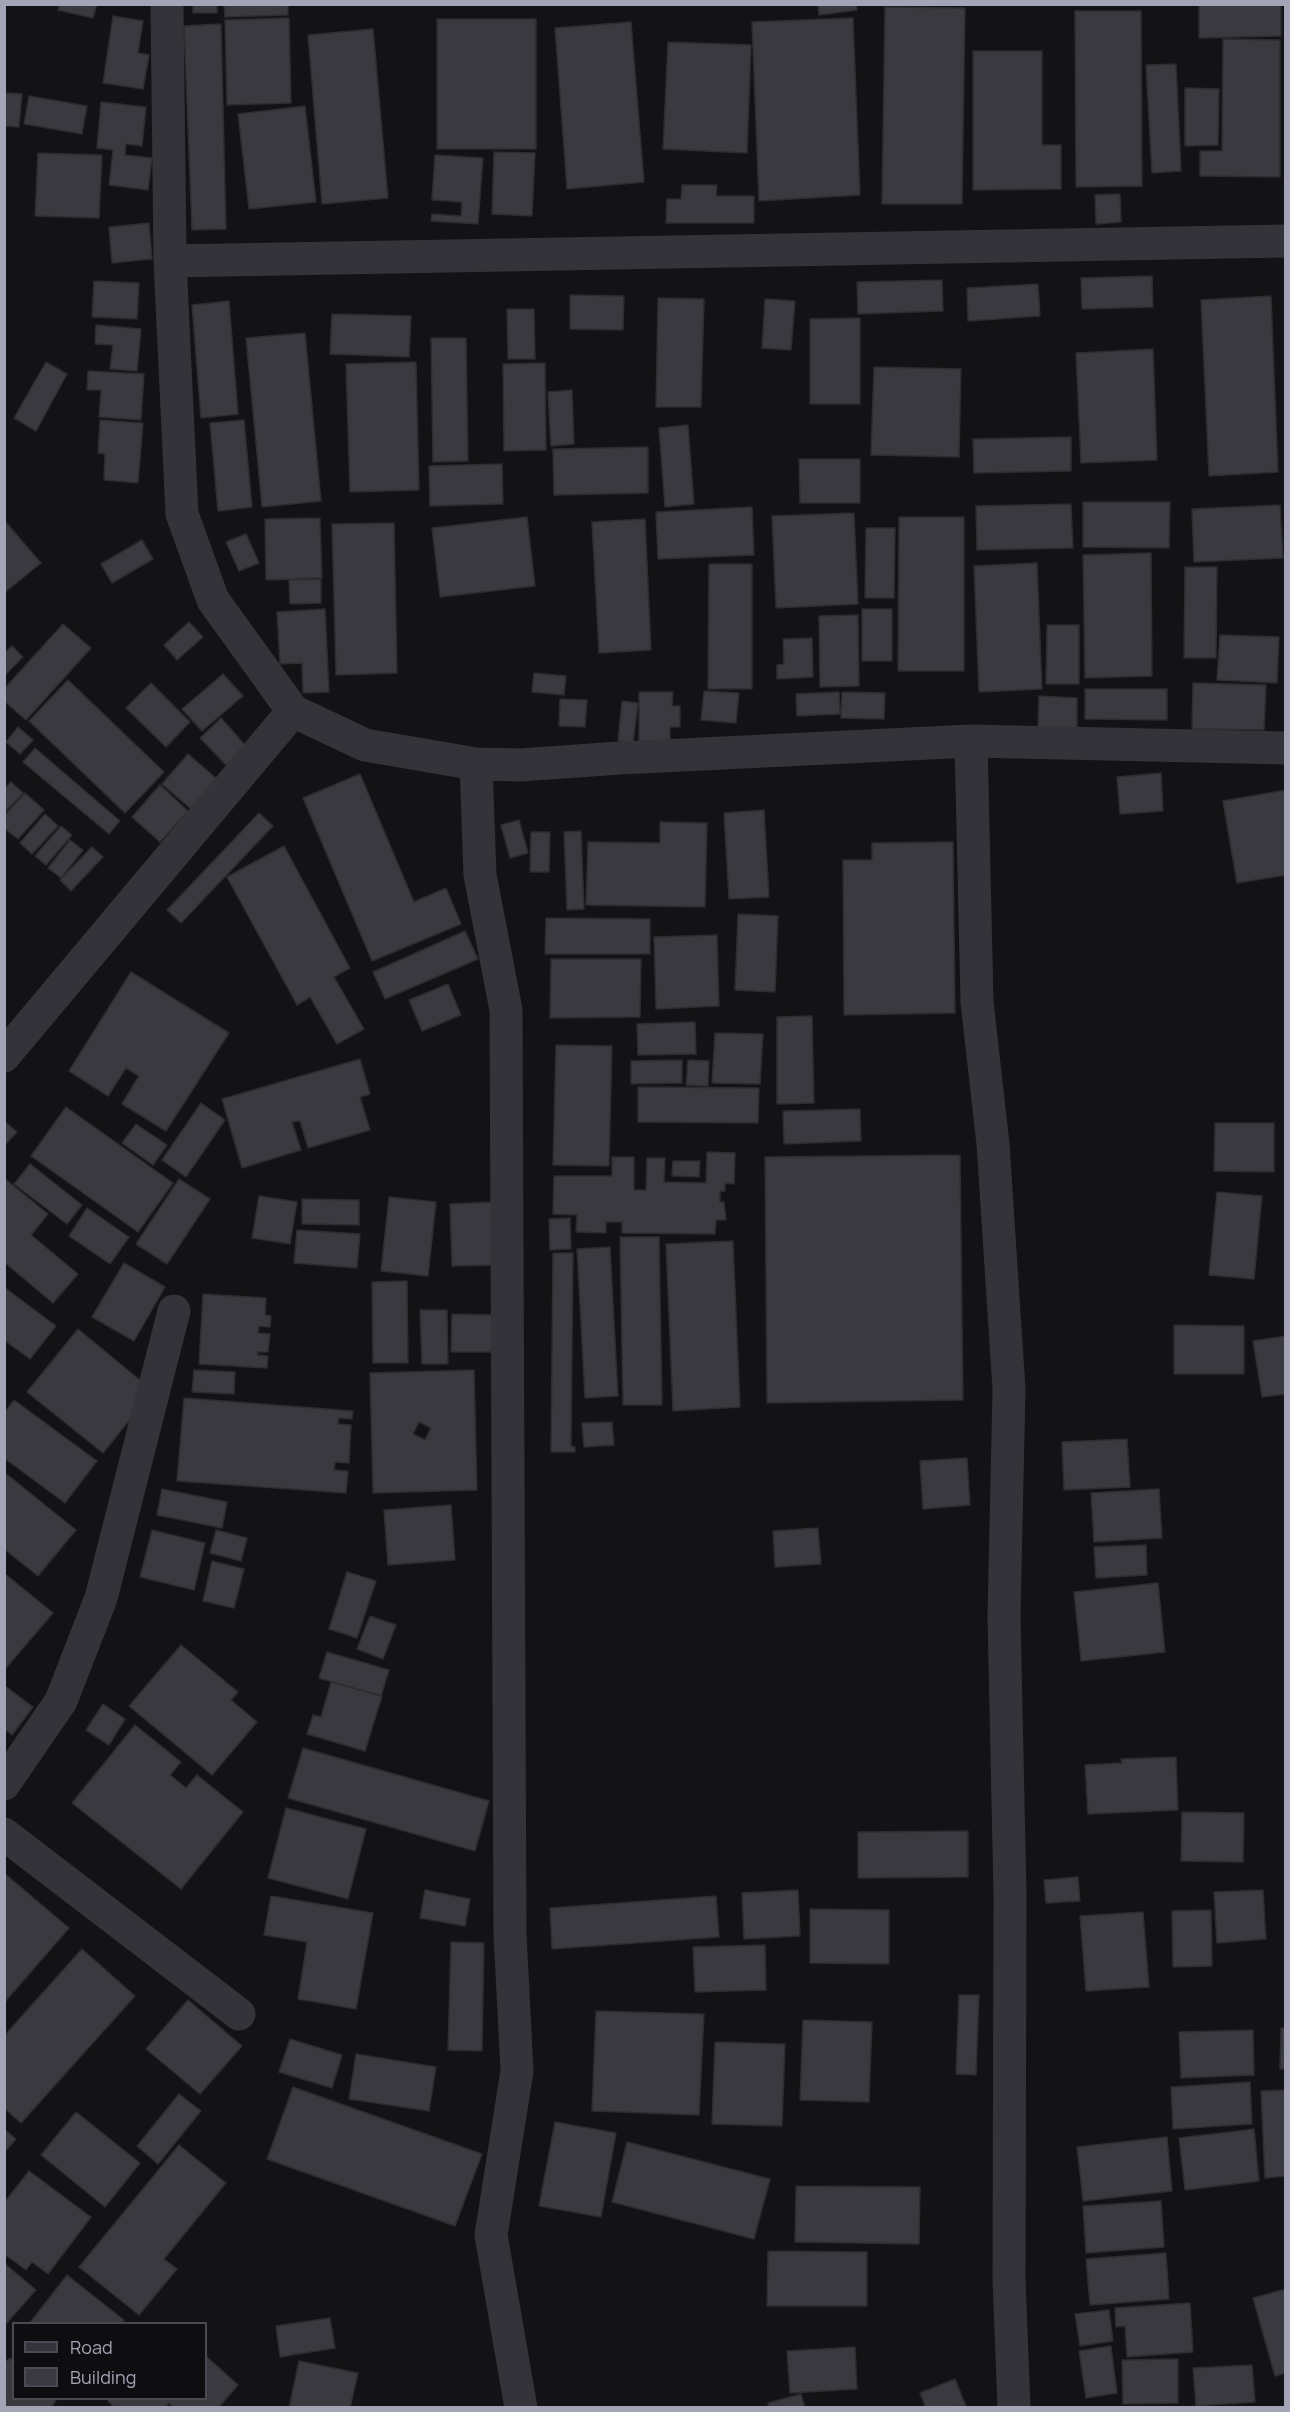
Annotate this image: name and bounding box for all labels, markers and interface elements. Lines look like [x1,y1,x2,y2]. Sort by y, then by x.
legend [12,2322,207,2400]
text: Road [70,2335,113,2359]
text: Building [70,2365,136,2389]

